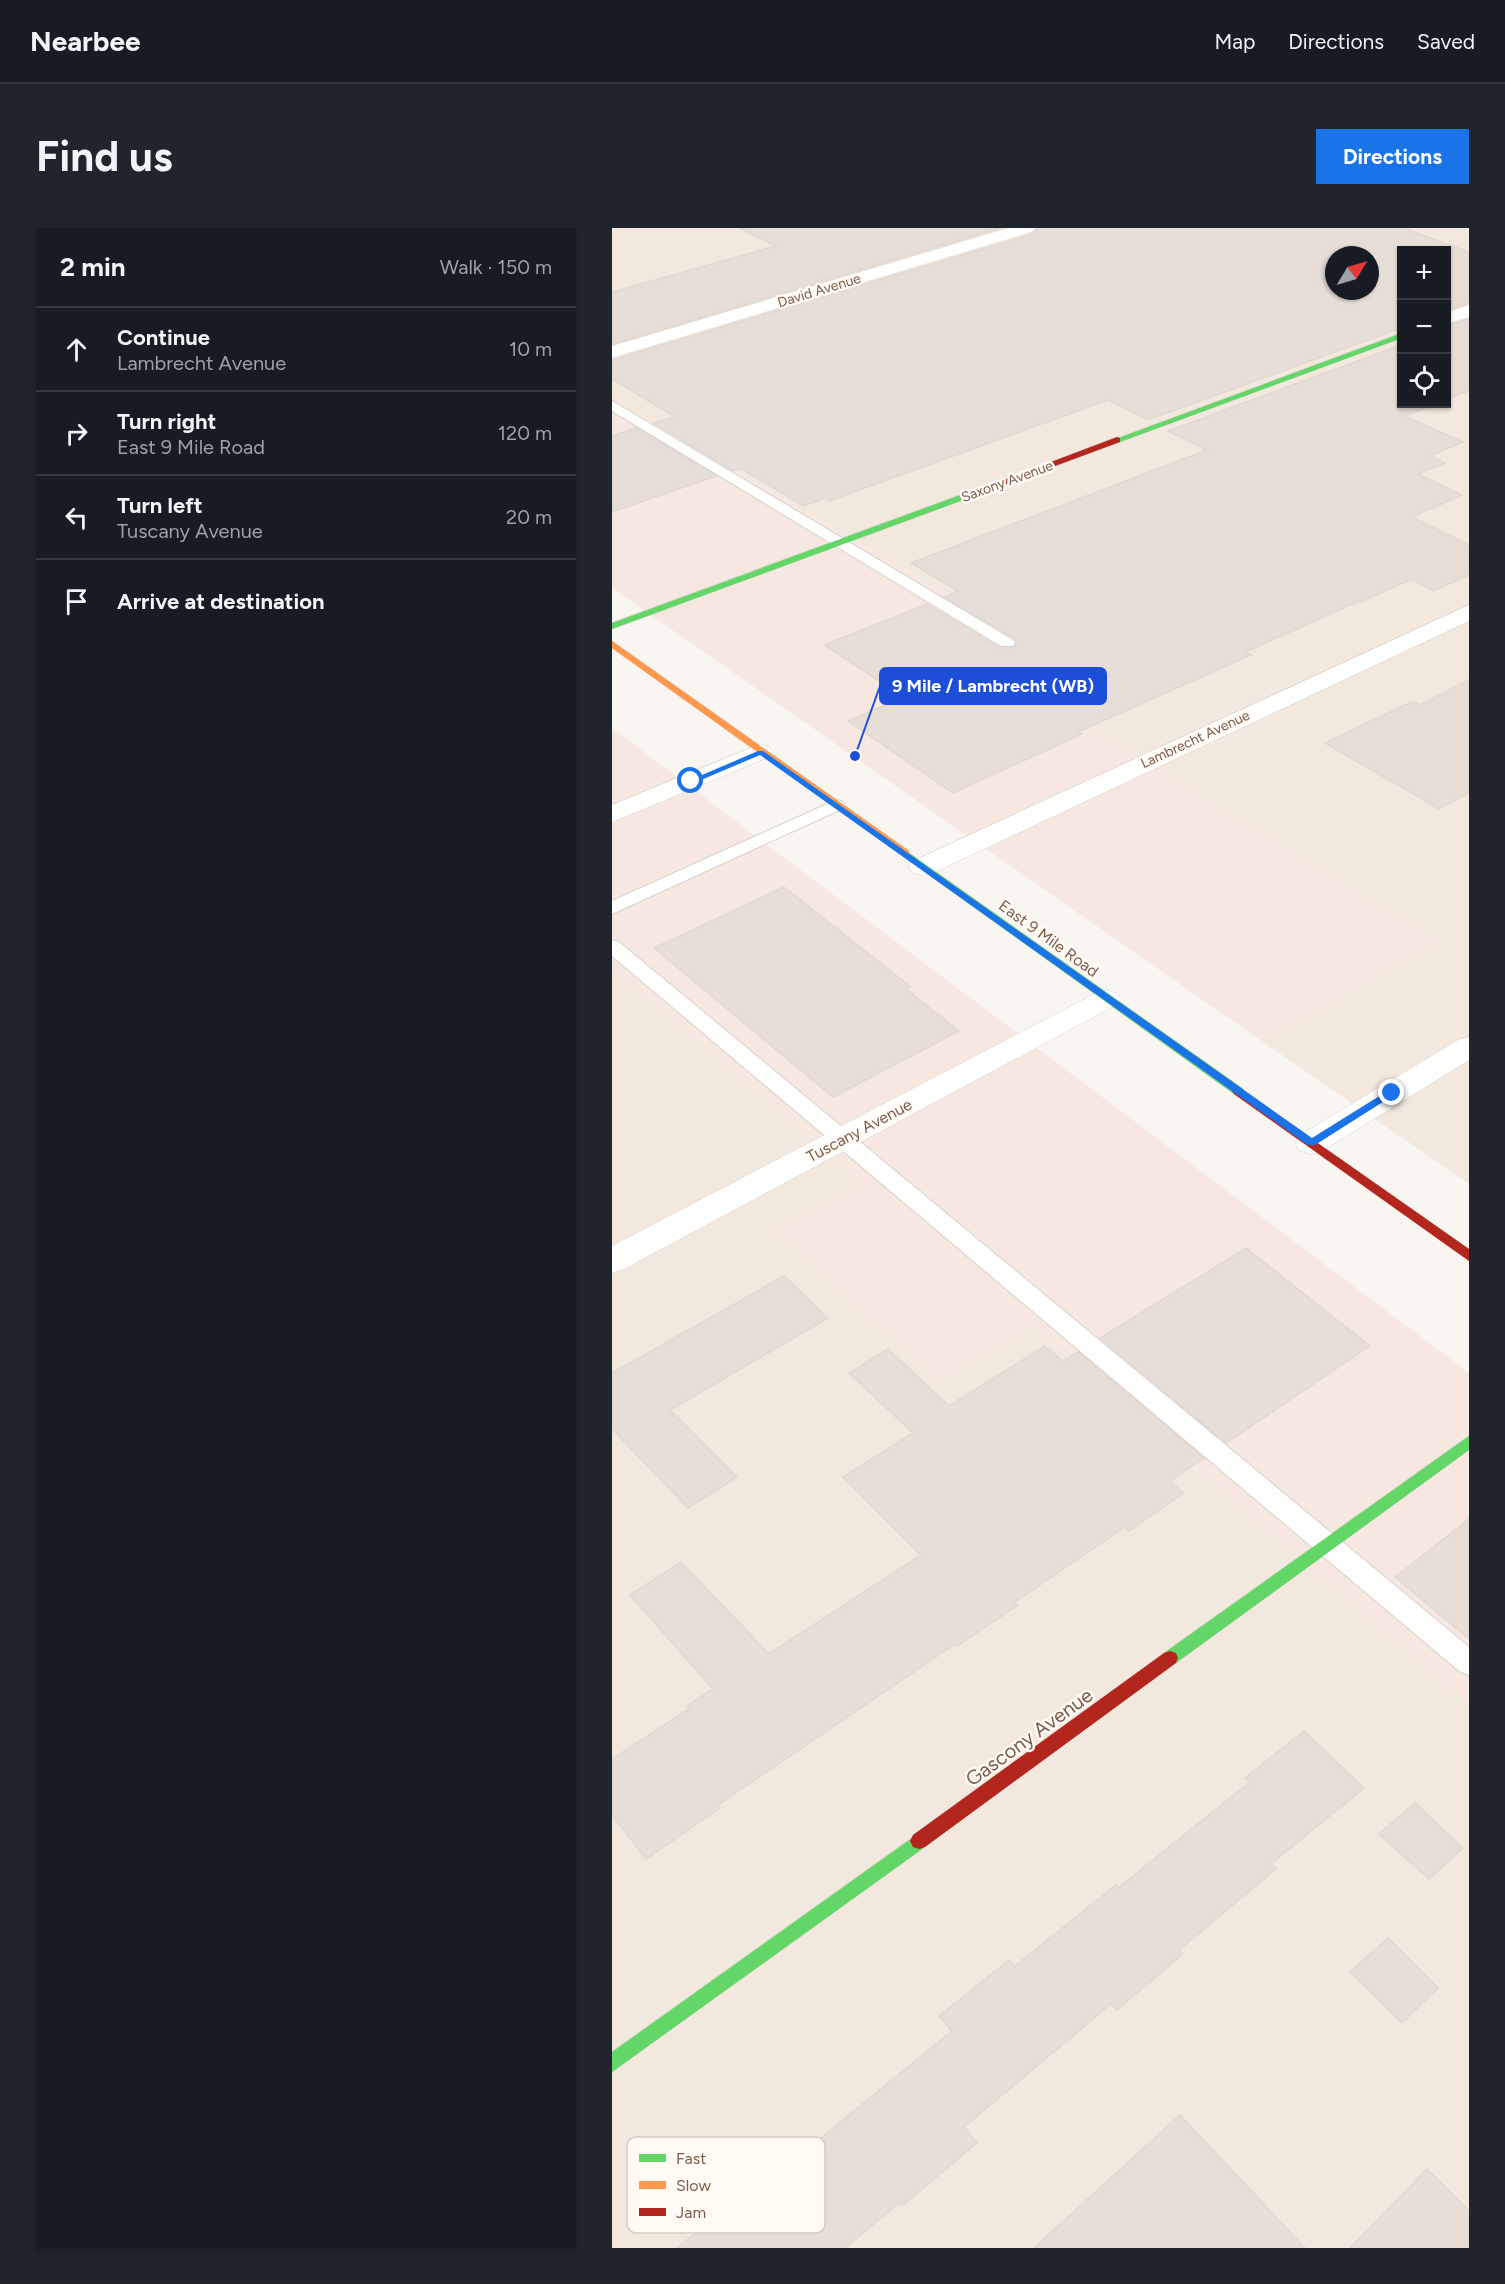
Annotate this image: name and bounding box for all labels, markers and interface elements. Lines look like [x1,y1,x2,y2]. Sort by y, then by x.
text: Nearbee [30,24,140,58]
text: Map [1214,29,1255,54]
text: Directions [1288,29,1384,54]
text: Saved [1417,29,1475,54]
button: Directions [1316,129,1469,184]
text: Find us [36,131,173,182]
north arrow [1325,246,1379,300]
map controls [1397,246,1451,408]
button: + [1397,246,1451,300]
text: 2 min [60,251,126,283]
text: Walk · 150 m [440,255,552,279]
street label: David Avenue [775,270,863,311]
button: − [1397,300,1451,354]
text: Continue [117,324,210,351]
icon: ahead [60,333,93,366]
text: 10 m [509,337,552,361]
text: Lambrecht Avenue [117,351,286,375]
button: locate [1397,354,1451,408]
text: Turn right [117,408,216,435]
icon: right [60,417,93,450]
text: 120 m [498,421,552,445]
text: East 9 Mile Road [117,435,265,459]
street label: Saxony Avenue [959,457,1056,506]
text: Turn left [117,492,203,519]
icon: left [60,501,93,534]
text: 20 m [506,505,552,529]
text: Tuscany Avenue [117,519,263,543]
icon: arrive [60,585,93,618]
text: Arrive at destination [117,588,325,615]
callout: 9 Mile / Lambrecht (WB) [880,668,1106,704]
text: 9 Mile / Lambrecht (WB) [892,675,1094,697]
street label: Lambrecht Avenue [1138,707,1253,772]
route start [677,767,703,793]
street label: East 9 Mile Road [995,896,1102,981]
route end [1378,1079,1404,1105]
street label: Tuscany Avenue [803,1095,915,1166]
street label: Gascony Avenue [961,1683,1097,1791]
legend [627,2137,825,2233]
text: Fast [676,2149,706,2168]
text: Slow [676,2176,711,2195]
text: Jam [676,2203,706,2222]

